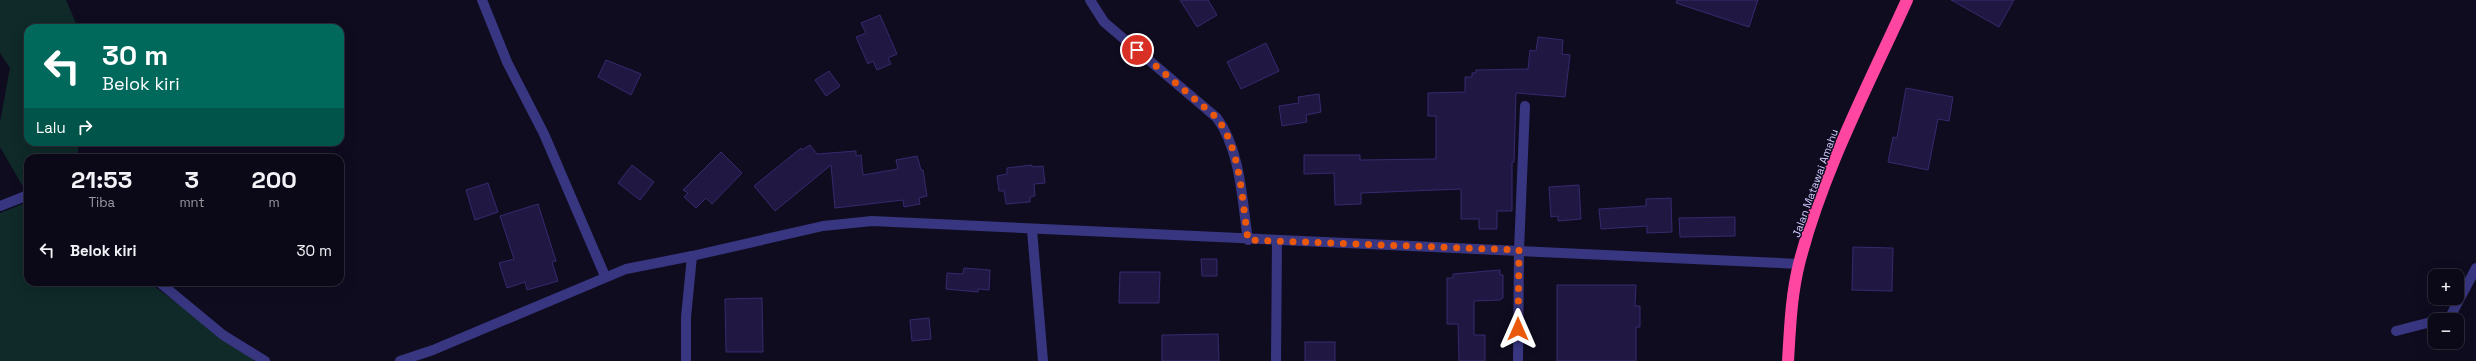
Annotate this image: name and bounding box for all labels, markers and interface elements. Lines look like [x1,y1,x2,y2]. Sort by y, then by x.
pin [1120,33,1154,67]
text: 30 m [102,37,168,73]
icon: arrive [1126,39,1148,61]
icon: left [36,40,88,92]
text: Belok kiri [102,72,180,95]
icon: right [74,116,96,138]
text: Lalu [36,118,66,137]
street label: Jalan Matawai Amahu [1789,127,1841,239]
text: 21:53 [71,164,132,195]
text: 3 [185,164,199,195]
text: 200 [251,164,297,195]
text: Tiba [88,194,115,211]
text: mnt [179,194,204,211]
text: m [269,194,280,211]
icon: left [36,239,58,261]
text: Belok kiri [70,241,136,260]
text: 30 m [297,241,332,260]
map controls [2428,269,2464,349]
button: + [2428,269,2464,305]
position arrow [1497,308,1539,350]
button: − [2428,313,2464,349]

